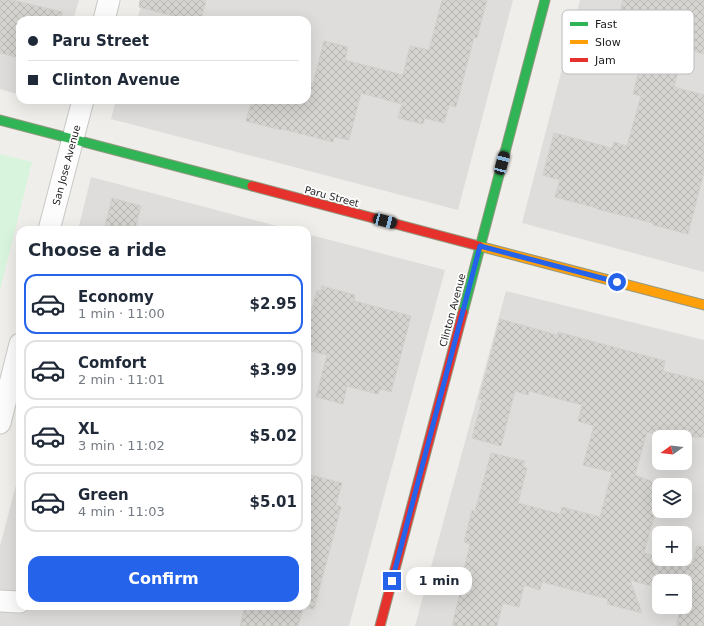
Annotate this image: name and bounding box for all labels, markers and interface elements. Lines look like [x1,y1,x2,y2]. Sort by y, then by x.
legend [562,10,694,74]
text: Fast [595,18,618,31]
text: Paru Street [52,32,149,50]
text: Slow [595,36,621,49]
text: Jam [594,54,616,67]
text: Clinton Avenue [52,71,180,89]
street label: San Jose Avenue [50,124,83,207]
car [493,150,511,176]
street label: Paru Street [304,184,360,209]
car [372,212,398,230]
text: Choose a ride [28,239,167,260]
street label: Clinton Avenue [437,272,468,348]
route start [608,273,626,291]
icon: car [30,286,66,322]
text: Economy [78,288,154,306]
text: $2.95 [250,295,297,313]
text: 1 min · 11:00 [78,306,165,321]
icon: car [30,352,66,388]
text: Comfort [78,354,146,372]
text: $3.99 [250,361,297,379]
text: 2 min · 11:01 [78,372,165,387]
icon: car [30,418,66,454]
text: XL [78,420,99,438]
text: $5.02 [250,427,297,445]
north arrow [652,430,692,470]
map controls [652,430,692,614]
text: 3 min · 11:02 [78,438,165,453]
button: layers [652,478,692,518]
icon: car [30,484,66,520]
text: Green [78,486,129,504]
text: $5.01 [250,493,297,511]
text: 4 min · 11:03 [78,504,165,519]
button: + [652,526,692,566]
button: Confirm [28,556,299,602]
callout: 1 min [406,567,472,595]
route end [383,572,401,590]
text: 1 min [419,573,459,588]
button: − [652,574,692,614]

